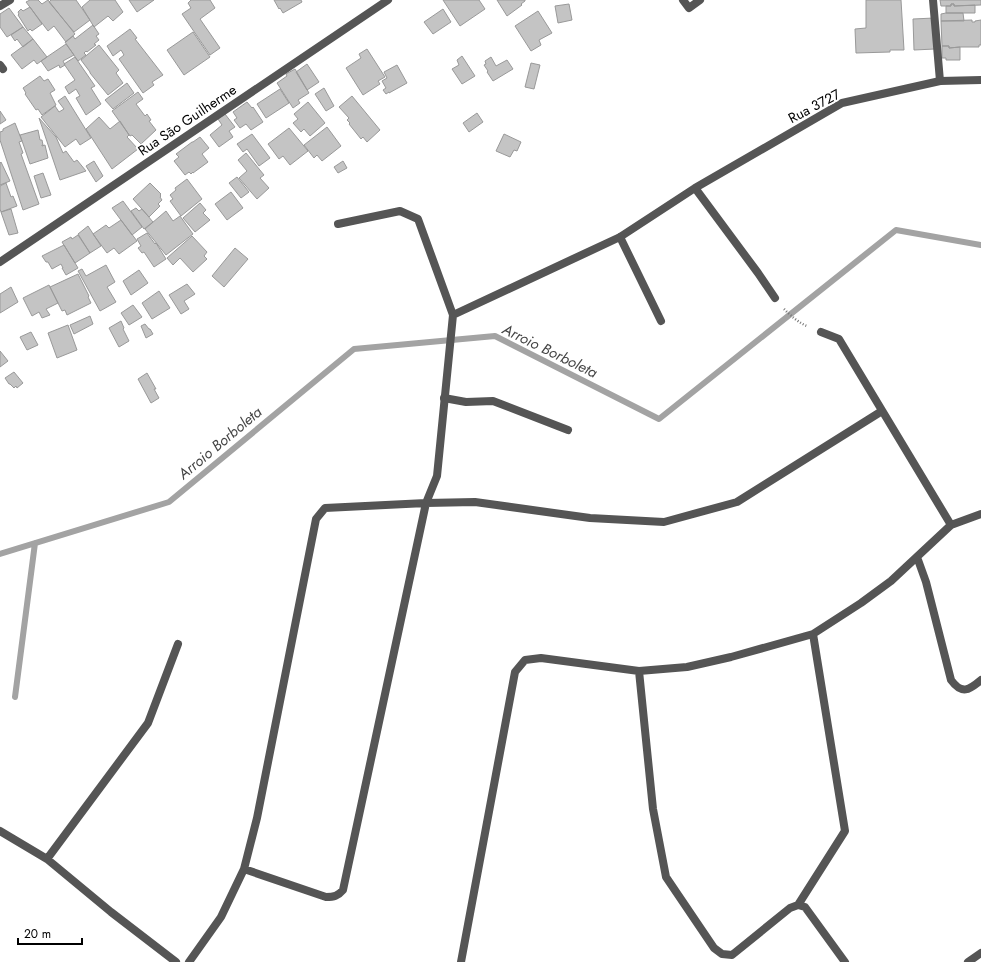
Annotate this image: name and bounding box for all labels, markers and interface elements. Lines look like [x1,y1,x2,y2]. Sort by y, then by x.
street label: Rua São Guilherme [134,80,240,160]
street label: Rua 3727 [784,84,844,128]
water label: Arroio Borboleta [498,318,602,384]
water label: Arroio Borboleta [173,401,267,485]
scale bar [18,920,82,946]
text: 20 m [24,925,51,943]

